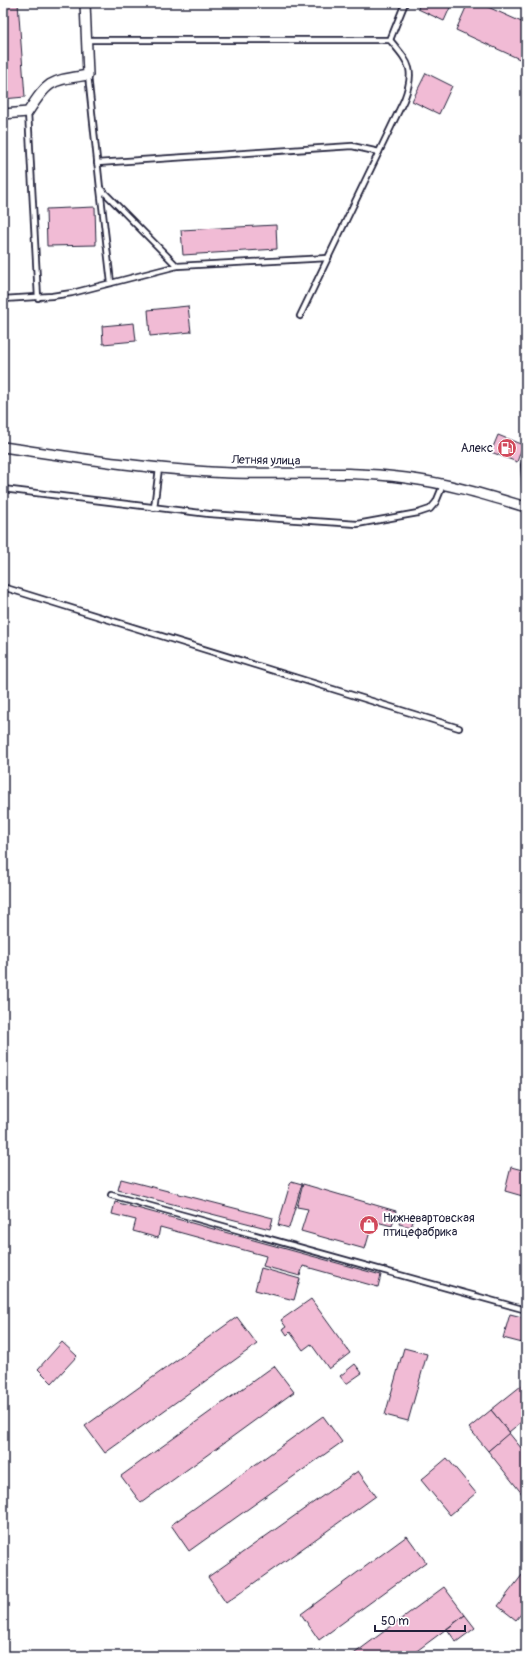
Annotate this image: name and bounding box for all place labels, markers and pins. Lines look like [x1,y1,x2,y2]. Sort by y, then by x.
fuel station icon: Алекс [496,437,518,459]
place label: Алекс [461,441,493,456]
place label: Нижневартовская птицефабрика [383,1211,475,1240]
shop icon: Нижневартовская птицефабрика [358,1214,380,1236]

